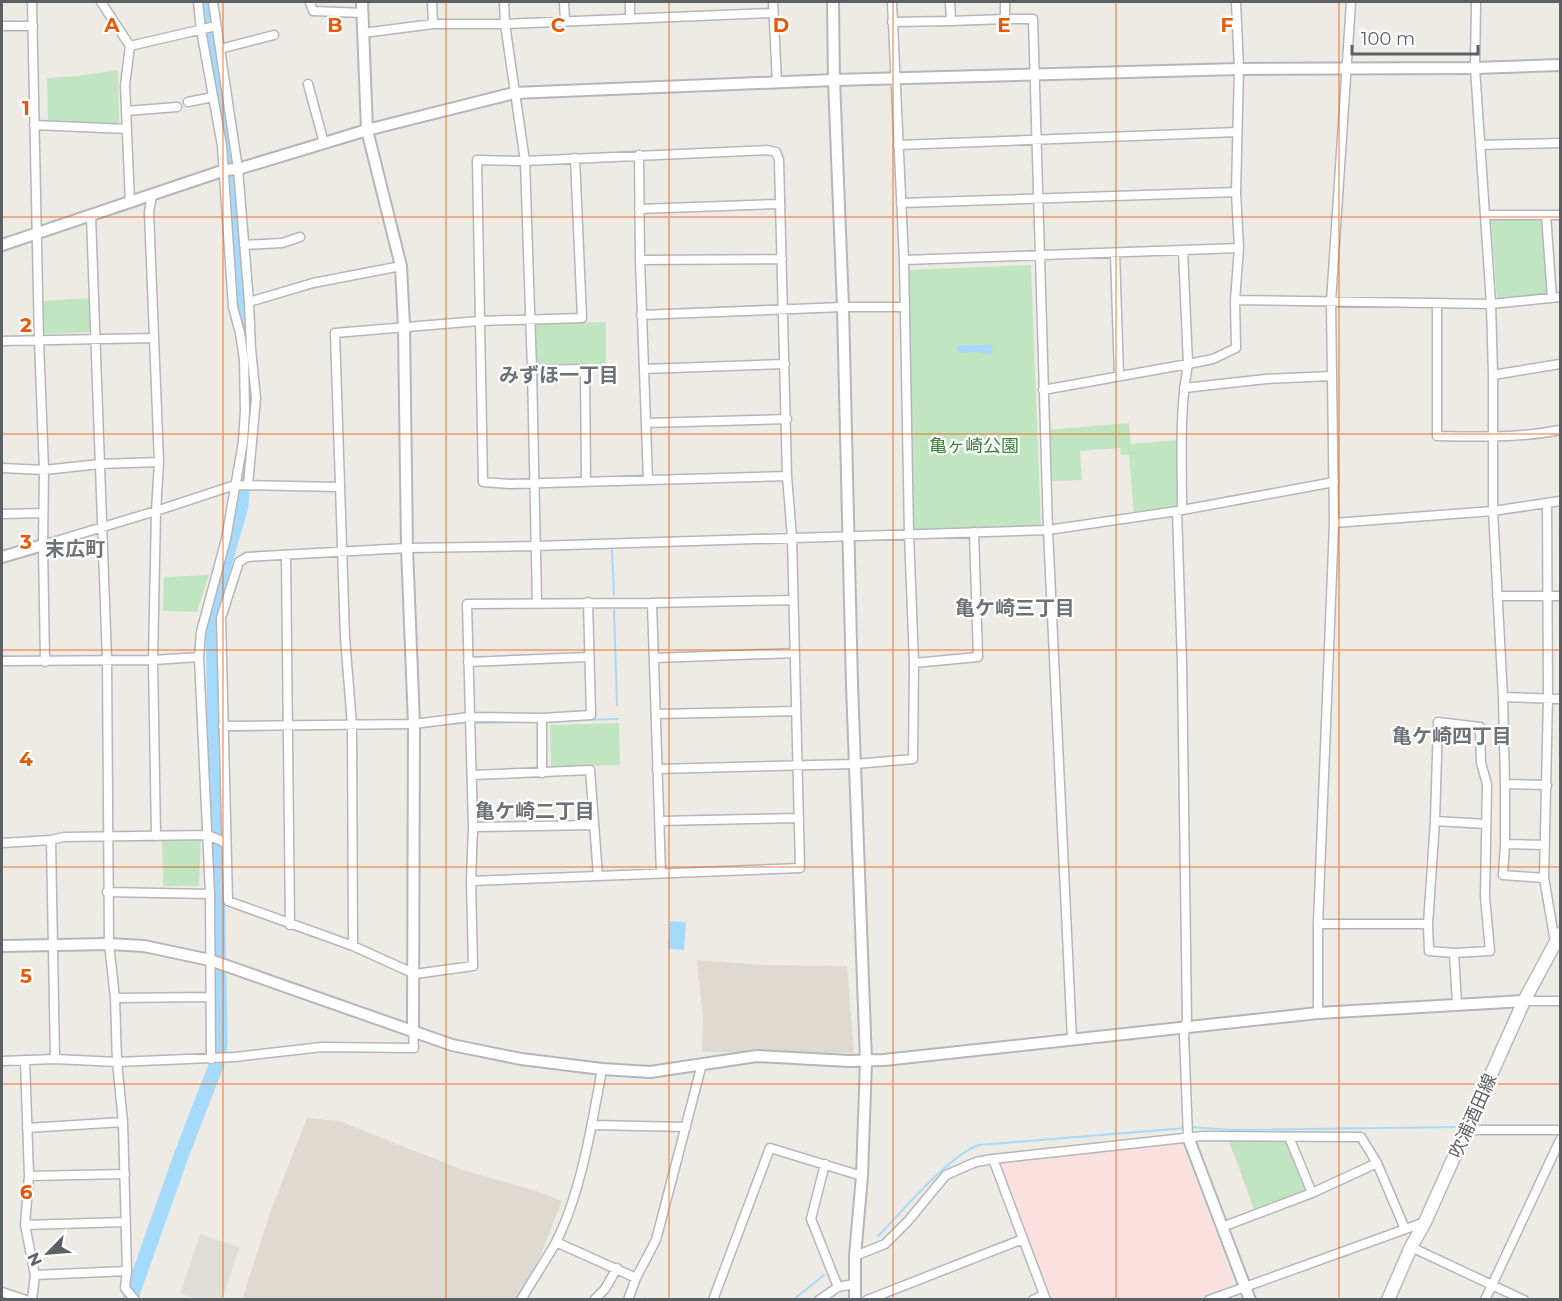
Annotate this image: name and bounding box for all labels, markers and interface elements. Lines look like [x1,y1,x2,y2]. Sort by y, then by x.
text: A [103,13,120,37]
text: B [327,13,343,37]
text: C [551,13,566,37]
text: D [773,13,789,37]
text: E [997,13,1011,37]
text: F [1221,13,1234,37]
scale bar [1352,18,1478,56]
text: 100 m [1361,28,1415,50]
text: 1 [22,96,30,120]
text: 2 [20,313,32,337]
district label: みずほ一丁目 [499,363,619,387]
park label: 亀ヶ崎公園 [929,435,1019,457]
text: 3 [19,530,32,554]
district label: 末広町 [45,537,105,561]
district label: 亀ケ崎三丁目 [955,596,1075,620]
district label: 亀ケ崎四丁目 [1392,724,1512,748]
text: 4 [19,747,33,771]
district label: 亀ケ崎二丁目 [475,799,595,823]
text: 5 [20,964,32,988]
street label: 吹浦酒田線 [1445,1070,1501,1162]
text: 6 [20,1180,33,1204]
north arrow [18,1223,78,1283]
text: N [24,1249,46,1269]

